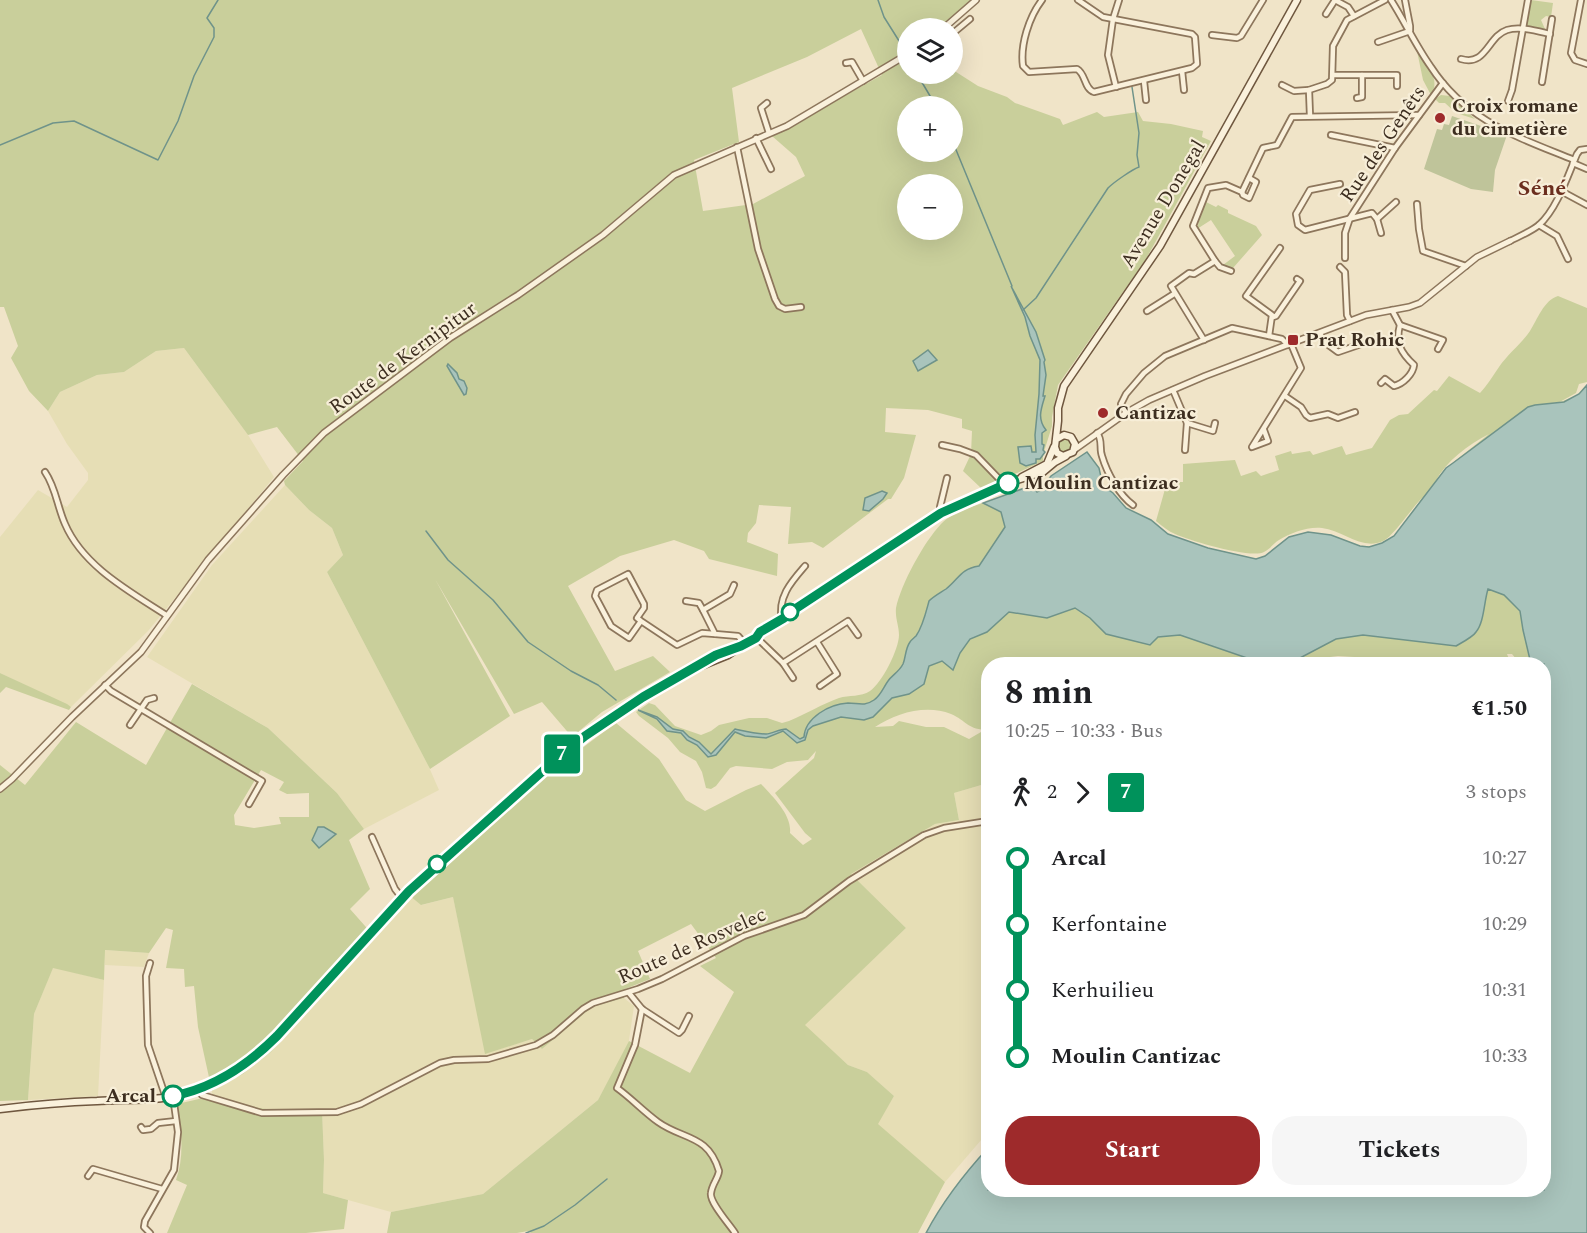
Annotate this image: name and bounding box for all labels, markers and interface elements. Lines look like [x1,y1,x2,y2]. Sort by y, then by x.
map controls [897,18,963,240]
button: layers [897,18,963,84]
street label: Rue des Genêts [1333,79,1433,209]
place label: Croix romane du cimetière [1452,91,1578,144]
button: + [897,96,963,162]
marker: Croix romane du cimetière [1433,111,1447,125]
street label: Avenue Donegal [1113,134,1213,274]
district label: Séné [1518,172,1566,205]
button: − [897,174,963,240]
street label: Route de Kernipitur [323,294,483,422]
place label: Prat Rohic [1305,325,1404,355]
marker: Prat Rohic [1286,333,1300,347]
place label: Cantizac [1115,398,1196,428]
marker: Cantizac [1096,406,1110,420]
place label: Moulin Cantizac [1024,468,1178,498]
marker: Moulin Cantizac [997,472,1019,494]
unlabelled marker [781,603,799,621]
text: 8 min [1005,668,1093,718]
text: €1.50 [1472,692,1527,725]
text: 10:25 – 10:33 · Bus [1005,716,1163,746]
line badge: 7 [542,734,582,774]
text: 7 [556,738,568,770]
icon: walk [1005,776,1038,809]
icon: forward [1066,776,1099,809]
text: 7 [1120,776,1132,808]
text: 2 [1047,777,1057,807]
text: 3 stops [1466,777,1527,807]
text: Arcal [1051,842,1106,875]
text: 10:27 [1482,843,1527,873]
unlabelled marker [428,855,446,873]
street label: Route de Rosvelec [613,900,771,992]
text: Kerfontaine [1051,908,1167,941]
text: 10:29 [1482,909,1527,939]
text: Kerhuilieu [1051,974,1154,1007]
text: 10:31 [1482,975,1527,1005]
text: Moulin Cantizac [1051,1040,1221,1073]
text: 10:33 [1482,1041,1527,1071]
place label: Arcal [106,1081,156,1111]
marker: Arcal [162,1085,184,1107]
button: Start [1005,1116,1260,1185]
button: Tickets [1272,1116,1527,1185]

